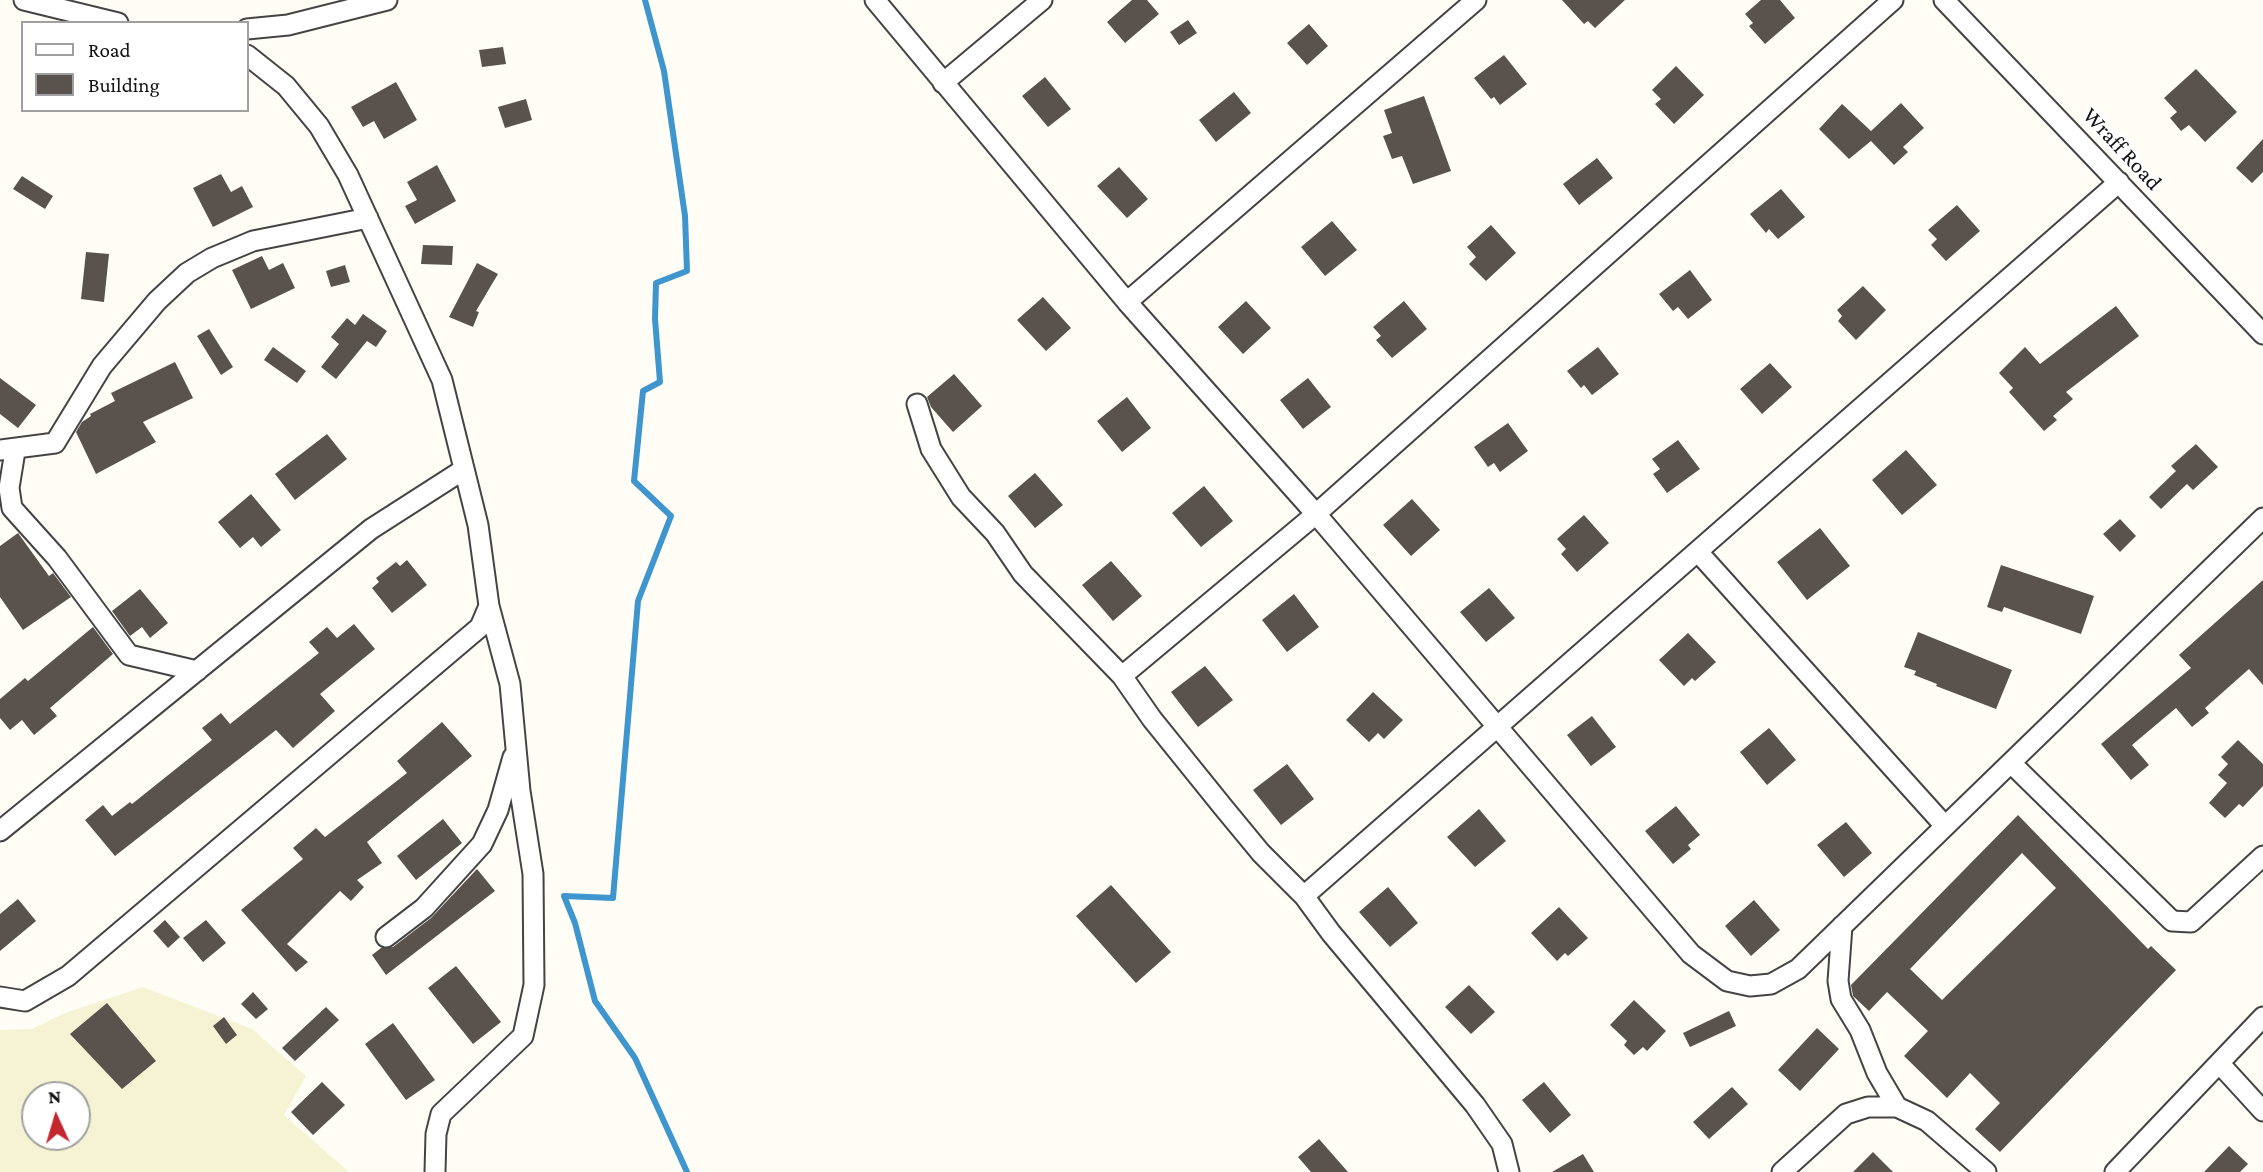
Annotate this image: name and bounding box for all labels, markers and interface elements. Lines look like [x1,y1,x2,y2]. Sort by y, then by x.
legend [21,21,248,112]
text: Road [88,38,131,62]
text: Building [88,73,160,97]
street label: Wraff Road [2077,102,2167,196]
north arrow [21,1081,91,1151]
text: N [47,1086,62,1107]

